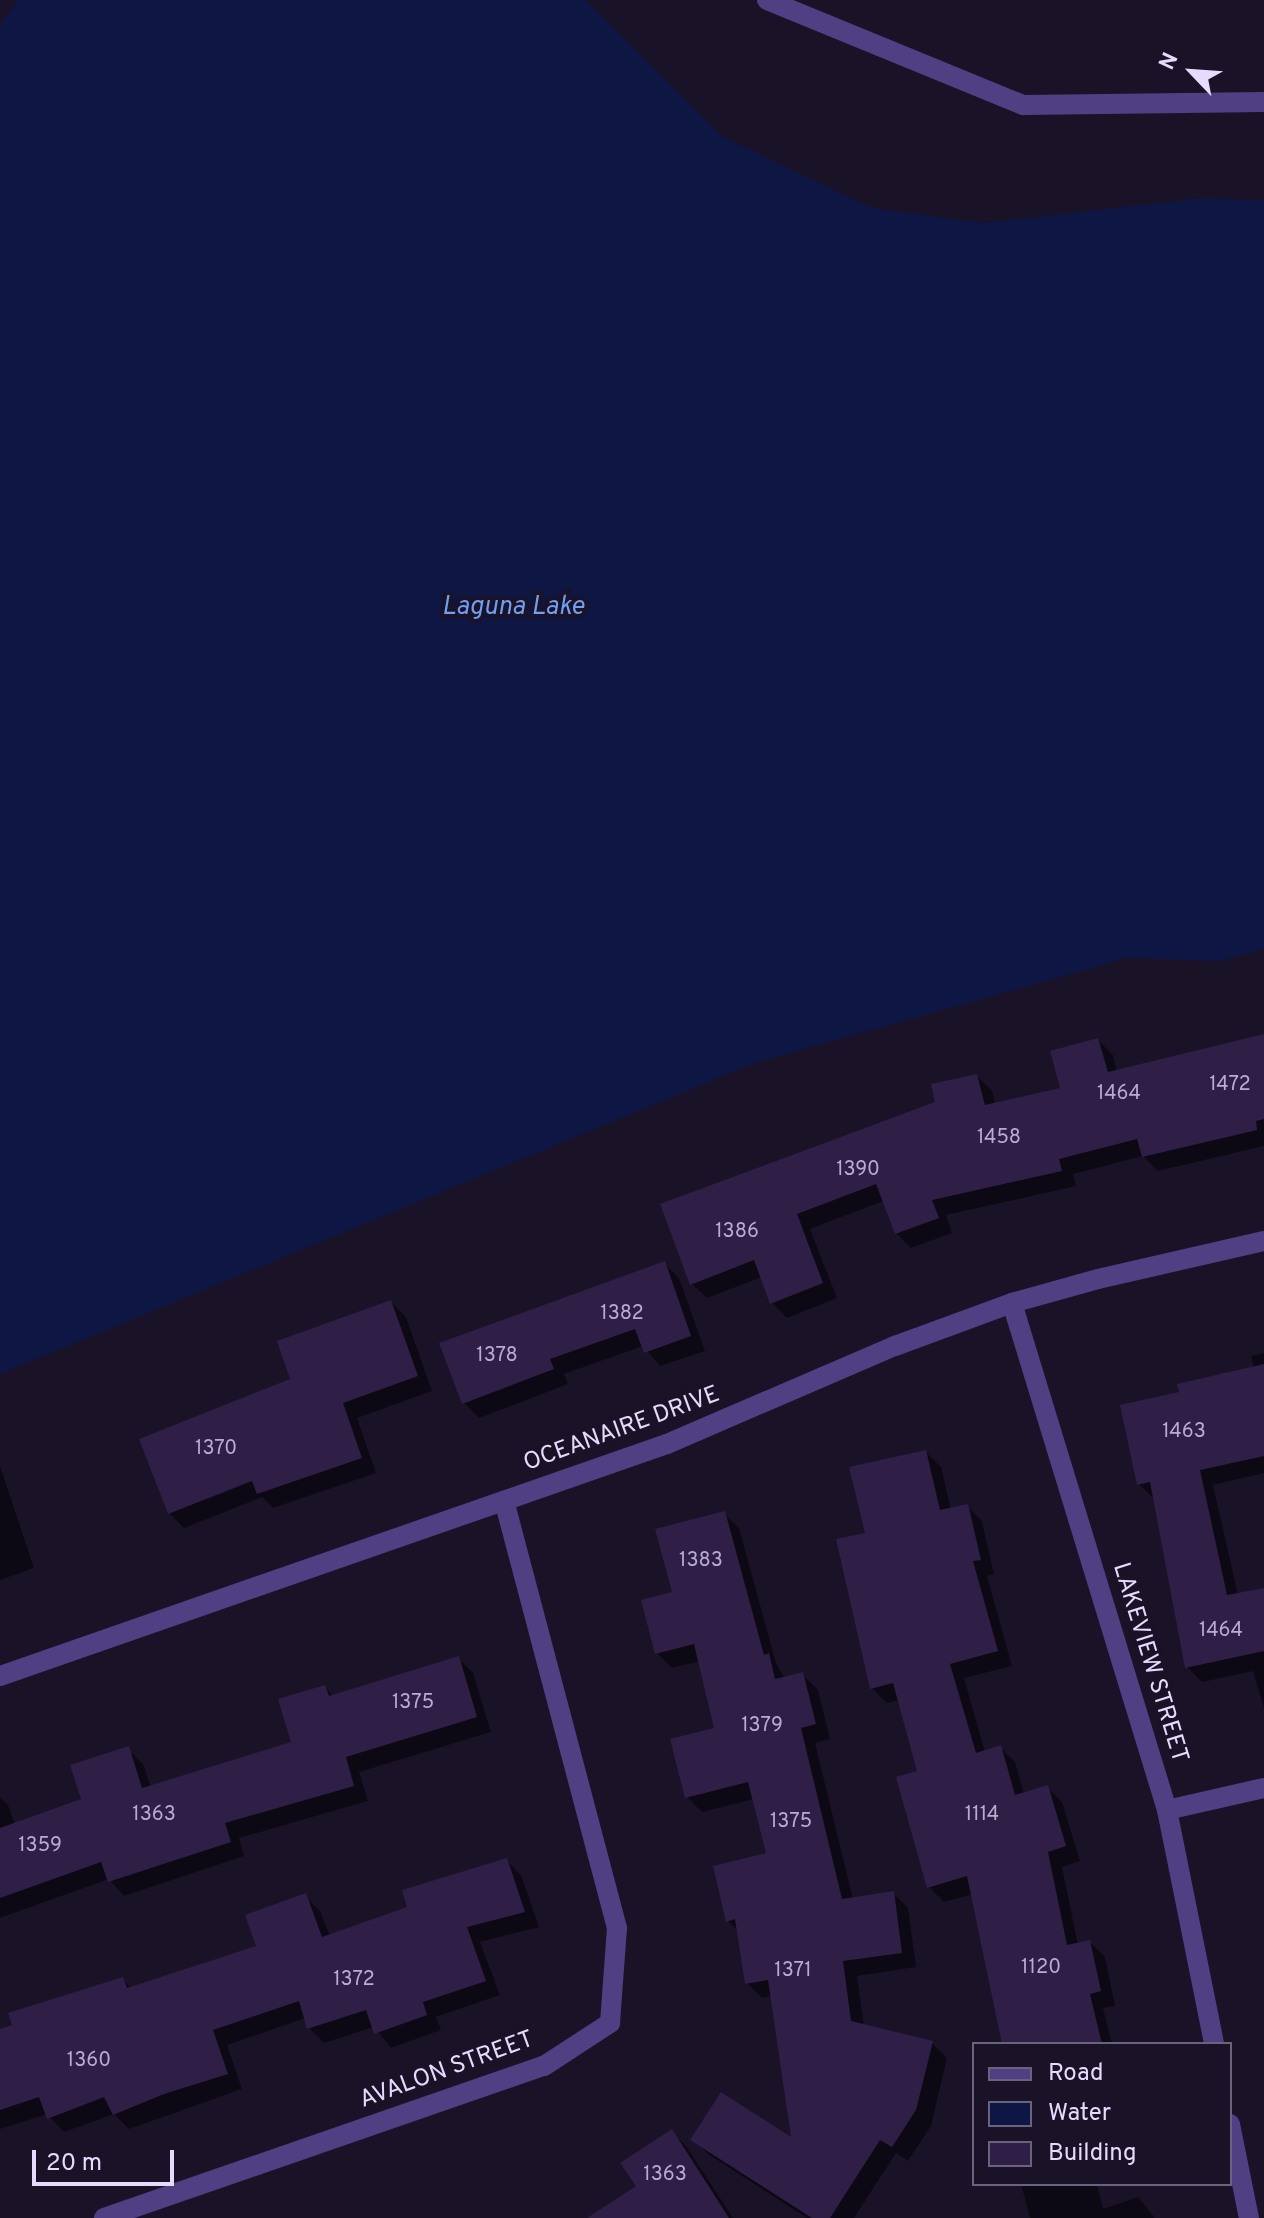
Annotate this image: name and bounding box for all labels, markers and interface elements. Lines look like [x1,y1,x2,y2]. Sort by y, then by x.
north arrow [1152,32,1232,112]
text: N [1154,49,1185,75]
water label: Laguna Lake [442,592,584,624]
house number: 1472 [1209,1073,1251,1097]
house number: 1464 [1097,1082,1141,1106]
house number: 1458 [977,1126,1021,1150]
house number: 1390 [836,1158,880,1182]
house number: 1386 [715,1220,759,1244]
house number: 1382 [600,1302,644,1326]
house number: 1378 [476,1344,518,1368]
street label: OCEANAIRE DRIVE [520,1381,724,1479]
house number: 1463 [1162,1420,1206,1444]
house number: 1370 [195,1437,237,1461]
house number: 1383 [679,1549,723,1573]
street label: LAKEVIEW STREET [1105,1559,1193,1767]
house number: 1464 [1199,1619,1243,1643]
house number: 1375 [392,1691,434,1715]
house number: 1379 [741,1714,783,1738]
house number: 1363 [132,1803,176,1827]
house number: 1114 [965,1803,999,1827]
house number: 1375 [770,1810,812,1834]
house number: 1359 [18,1834,62,1858]
house number: 1120 [1021,1956,1061,1980]
house number: 1371 [774,1959,812,1983]
house number: 1372 [333,1968,375,1992]
street label: AVALON STREET [356,2026,538,2116]
legend [972,2042,1232,2186]
house number: 1360 [67,2049,111,2073]
text: Road [1048,2059,1104,2089]
text: Water [1048,2099,1111,2129]
scale bar [36,2134,178,2184]
text: Building [1048,2139,1137,2169]
text: 20 m [46,2149,102,2179]
house number: 1363 [643,2163,687,2187]

